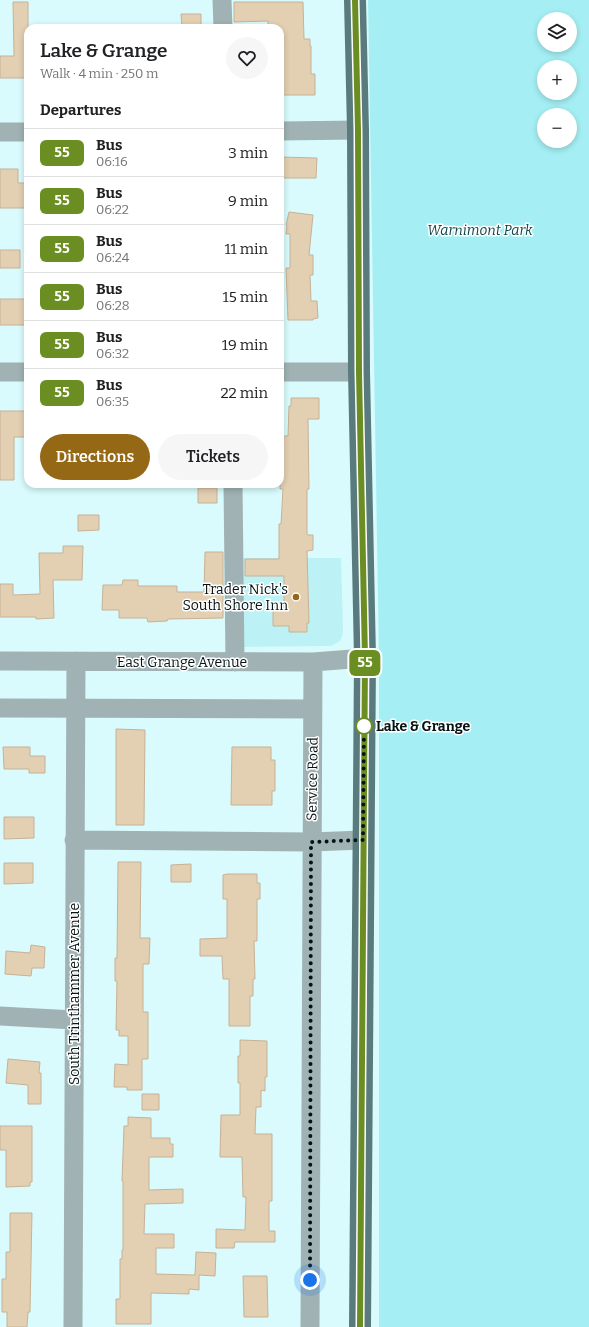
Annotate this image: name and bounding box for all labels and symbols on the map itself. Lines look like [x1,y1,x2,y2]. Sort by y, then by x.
park label: Warnimont Park [427,222,533,239]
place label: Trader Nick's South Shore Inn [182,581,288,614]
marker: Trader Nick's South Shore Inn [291,592,301,602]
line badge: 55 [347,650,383,676]
street label: East Grange Avenue [117,654,247,671]
marker: Lake & Grange [355,717,373,735]
place label: Lake & Grange [376,718,470,735]
street label: Service Road [303,737,322,821]
street label: South Trinthammer Avenue [66,903,83,1085]
your location [300,1270,320,1290]

